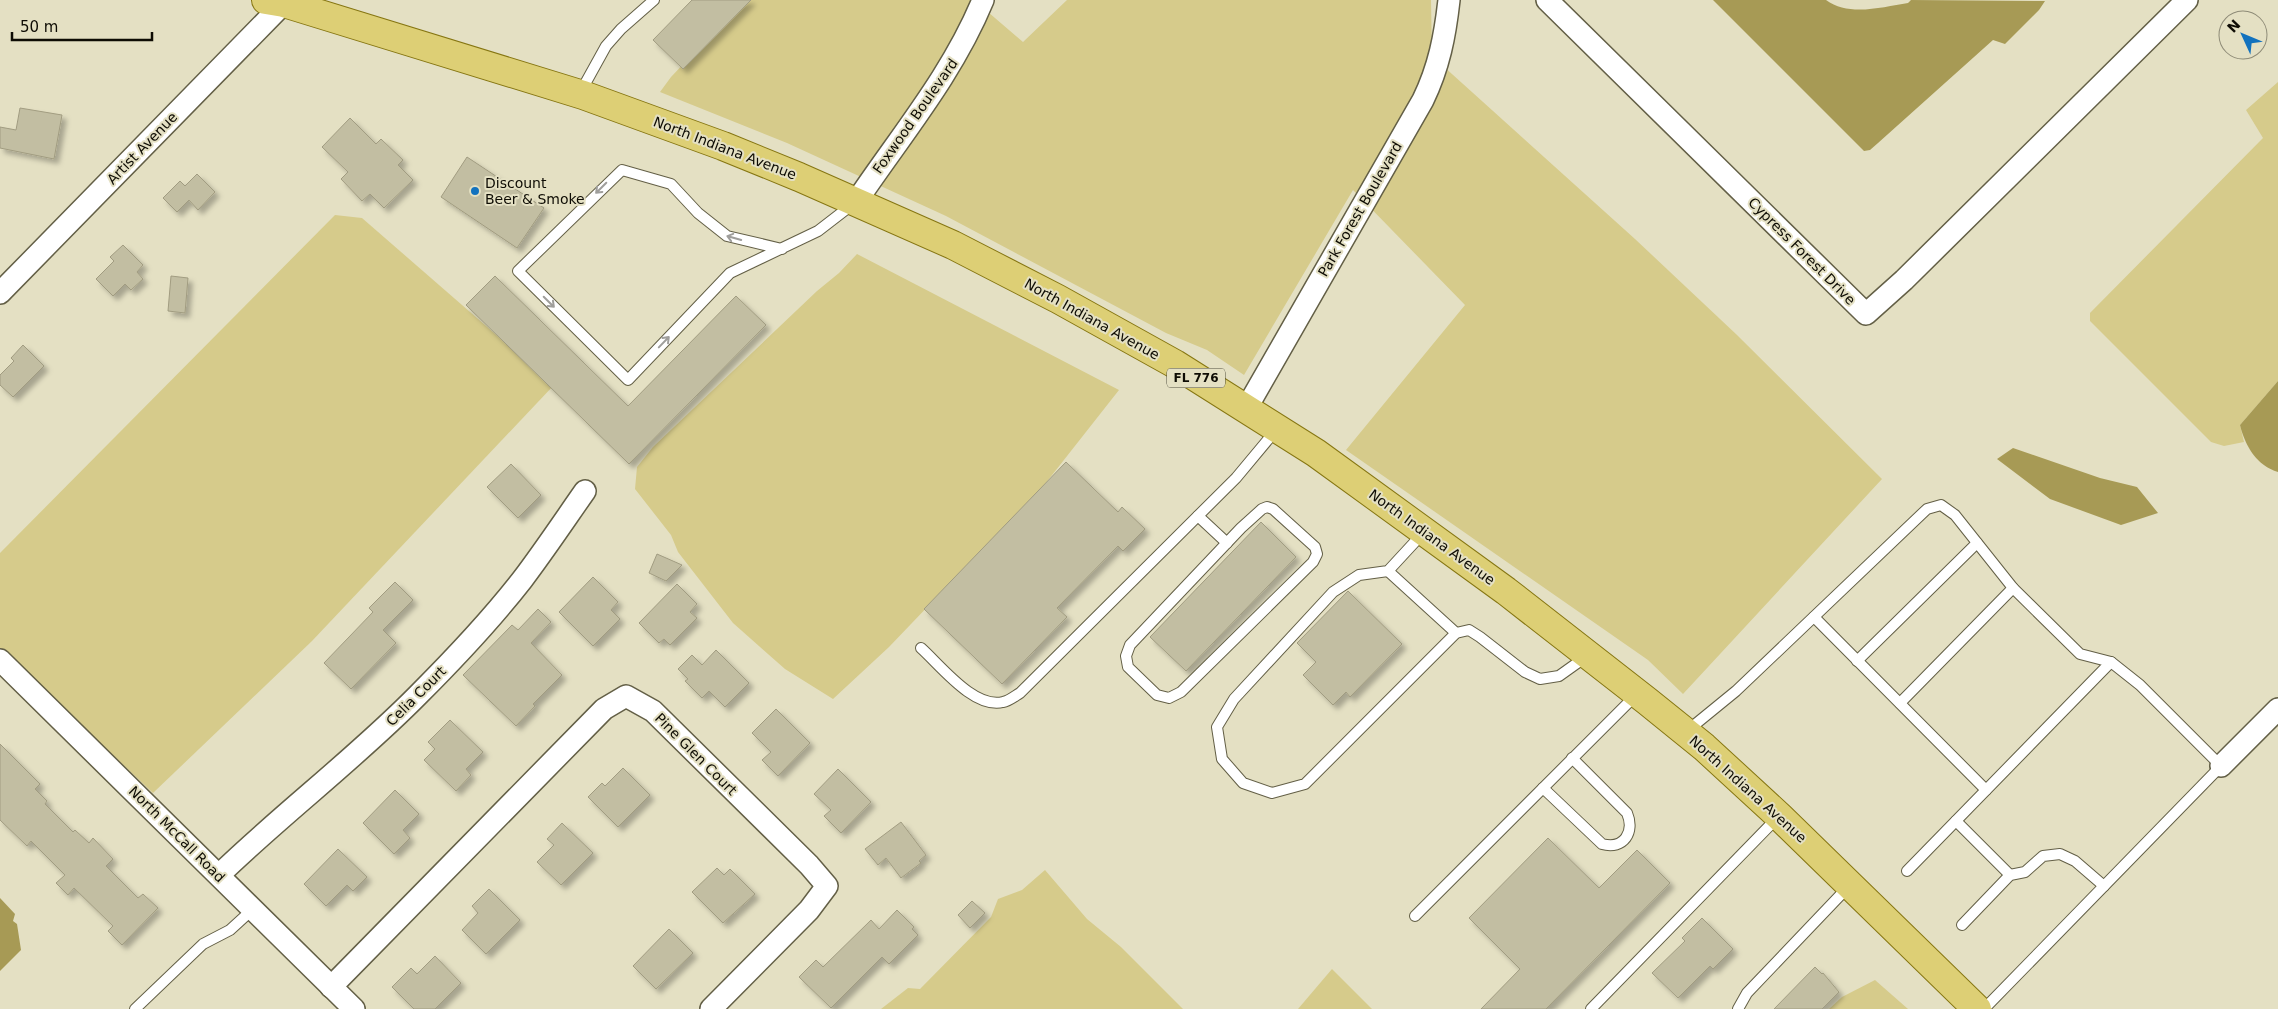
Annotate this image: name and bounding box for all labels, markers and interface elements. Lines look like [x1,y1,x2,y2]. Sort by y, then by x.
scale bar [12,10,152,42]
north arrow [2218,10,2268,60]
text: N [2224,16,2243,36]
text: 50 m [20,18,58,36]
street label: Foxwood Boulevard [869,55,961,177]
street label: Artist Avenue [104,109,180,187]
street label: North Indiana Avenue [651,113,799,183]
street label: Park Forest Boulevard [1315,139,1405,279]
place label: Discount Beer & Smoke [485,175,585,207]
one-way arrow [595,182,608,194]
marker: Discount Beer & Smoke [469,185,481,197]
street label: Cypress Forest Drive [1745,194,1859,308]
one-way arrow [727,232,743,242]
street label: North Indiana Avenue [1022,275,1162,363]
one-way arrow [543,296,555,308]
one-way arrow [658,336,670,348]
road number: FL 776 [1167,368,1225,388]
street label: North Indiana Avenue [1366,486,1498,588]
street label: Celia Court [383,663,449,729]
street label: Pine Glen Court [652,710,741,799]
street label: North Indiana Avenue [1686,732,1810,846]
street label: North McCall Road [126,783,228,885]

